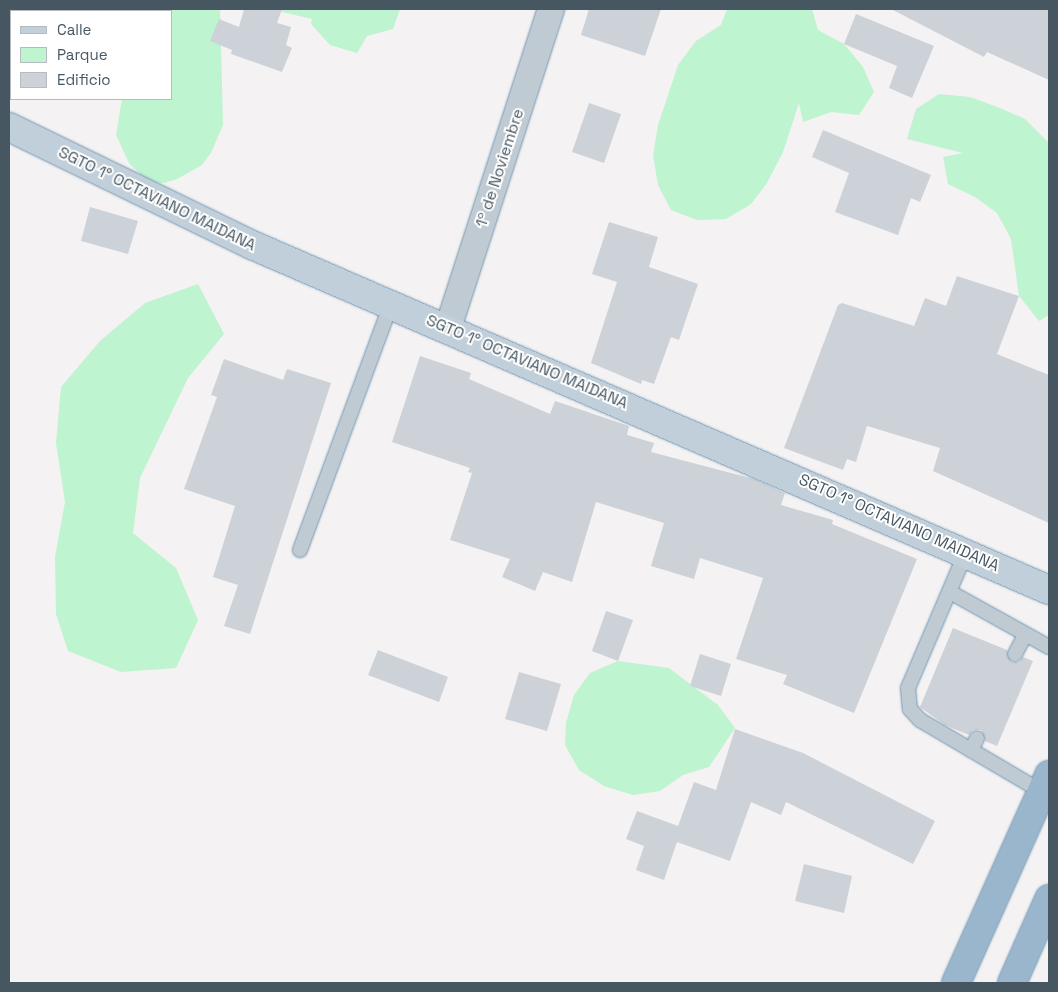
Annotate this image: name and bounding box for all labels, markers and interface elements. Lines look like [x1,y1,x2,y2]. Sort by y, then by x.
legend [10,10,172,100]
text: Calle [57,20,92,39]
text: Parque [57,45,108,64]
text: Edificio [57,70,111,89]
street label: 1º de Noviembre [472,106,528,230]
street label: SGTO 1° OCTAVIANO MAIDANA [55,143,259,255]
street label: SGTO 1° OCTAVIANO MAIDANA [423,311,631,413]
street label: SGTO 1° OCTAVIANO MAIDANA [796,470,1002,576]

